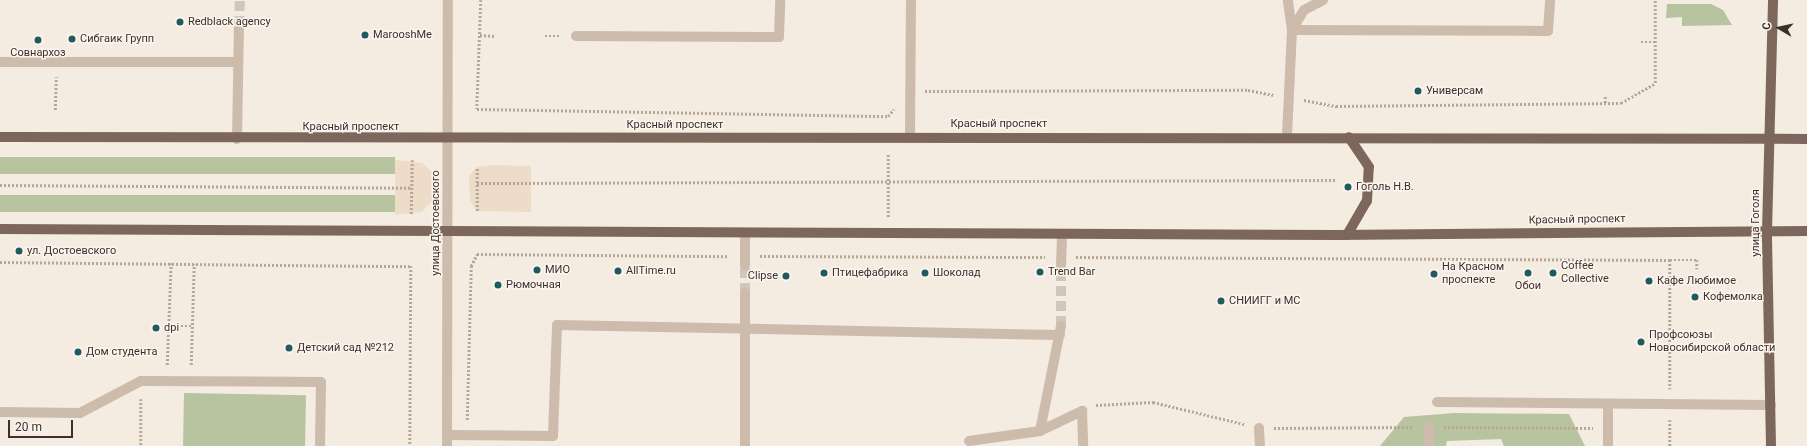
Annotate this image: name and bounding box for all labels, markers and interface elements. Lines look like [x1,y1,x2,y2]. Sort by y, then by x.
north arrow [1759,8,1799,48]
place label: Redblack agency [188,15,271,29]
marker: Redblack agency [175,17,185,27]
text: С [1760,21,1774,31]
place label: MarooshMe [373,28,432,42]
marker: MarooshMe [360,30,370,40]
place label: Сибгаик Групп [80,32,154,46]
marker: Сибгаик Групп [67,34,77,44]
marker: Совнархоз [33,35,43,45]
place label: Совнархоз [10,46,66,60]
place label: Универсам [1426,84,1483,98]
marker: Универсам [1413,86,1423,96]
street label: Красный проспект [951,117,1047,131]
street label: Красный проспект [627,118,723,132]
street label: Красный проспект [303,120,399,134]
street label: улица Достоевского [429,170,443,276]
place label: Гоголь Н.В. [1356,180,1414,194]
marker: Гоголь Н.В. [1343,182,1353,192]
street label: улица Гоголя [1749,189,1763,257]
street label: Красный проспект [1528,213,1626,227]
place label: ул. Достоевского [27,244,116,258]
marker: ул. Достоевского [14,246,24,256]
place label: Coffee Collective [1561,260,1609,286]
place label: На Красном проспекте [1442,261,1504,287]
place label: МИО [545,263,570,277]
place label: AllTime.ru [626,264,676,278]
marker: МИО [532,265,542,275]
place label: Trend Bar [1048,265,1095,279]
marker: AllTime.ru [613,266,623,276]
place label: Птицефабрика [832,266,908,280]
place label: Шоколад [933,266,981,280]
marker: Trend Bar [1035,267,1045,277]
marker: Птицефабрика [819,268,829,278]
marker: Шоколад [920,268,930,278]
marker: Обои [1523,268,1533,278]
marker: Coffee Collective [1548,268,1558,278]
place label: Clipse [748,269,778,283]
marker: На Красном проспекте [1429,269,1439,279]
marker: Clipse [781,271,791,281]
place label: Кафе Любимое [1657,274,1736,288]
marker: Кафе Любимое [1644,276,1654,286]
place label: Рюмочная [506,278,561,292]
place label: Обои [1515,279,1541,293]
marker: Рюмочная [493,280,503,290]
place label: Кофемолка [1703,290,1763,304]
marker: Кофемолка [1690,292,1700,302]
place label: СНИИГГ и МС [1229,294,1301,308]
marker: СНИИГГ и МС [1216,296,1226,306]
place label: dpi [164,321,179,335]
marker: dpi [151,323,161,333]
place label: Профсоюзы Новосибирской области [1649,329,1775,355]
marker: Профсоюзы Новосибирской области [1636,337,1646,347]
place label: Детский сад №212 [297,341,394,355]
marker: Детский сад №212 [284,343,294,353]
place label: Дом студента [86,345,157,359]
marker: Дом студента [73,347,83,357]
scale bar [10,412,75,438]
text: 20 m [15,420,42,434]

